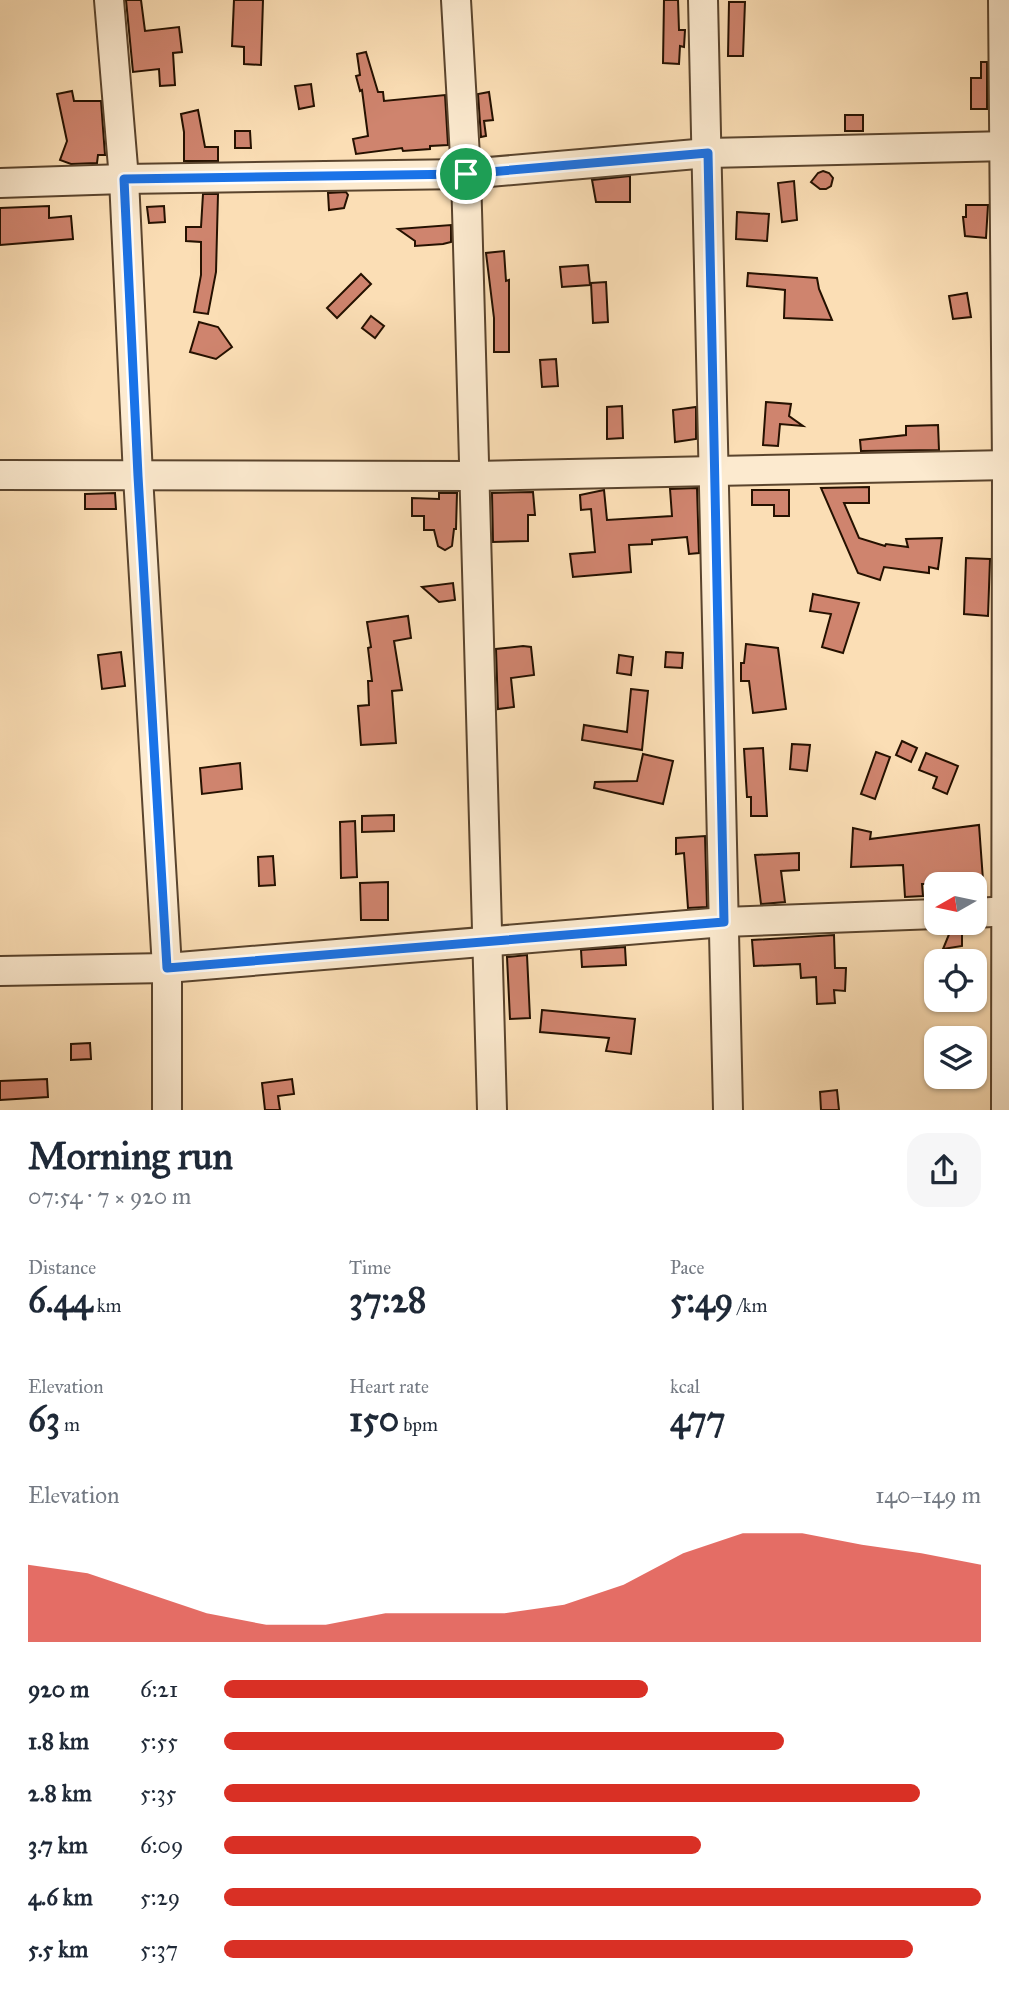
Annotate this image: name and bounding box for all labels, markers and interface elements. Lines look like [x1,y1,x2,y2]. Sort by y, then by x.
pin [436,144,496,204]
icon: arrive [447,155,485,193]
north arrow [924,872,987,934]
map controls [924,872,987,1089]
button: locate [924,949,987,1012]
button: layers [924,1026,987,1089]
text: Morning run [28,1133,233,1179]
button: share [907,1133,981,1207]
text: 07:54 · 7 × 920 m [28,1182,191,1210]
text: Distance [28,1256,96,1279]
text: Time [349,1256,391,1279]
text: Pace [670,1256,704,1279]
text: 6.44 [28,1279,93,1322]
text: 37:28 [349,1279,426,1322]
text: 5:49 [670,1279,733,1322]
text: km [93,1294,121,1317]
text: /km [733,1294,767,1317]
text: Elevation [28,1375,103,1398]
text: Heart rate [349,1375,429,1398]
text: kcal [670,1375,700,1398]
text: 63 [28,1398,60,1441]
text: 150 [349,1398,399,1441]
text: 477 [670,1398,725,1441]
text: m [60,1413,80,1436]
text: bpm [399,1413,438,1436]
text: Elevation [28,1481,119,1509]
text: 140–149 m [875,1481,981,1509]
text: 920 m [28,1675,89,1703]
text: 6:21 [140,1675,178,1703]
text: 1.8 km [28,1727,89,1755]
text: 5:55 [140,1727,178,1755]
text: 2.8 km [28,1779,92,1807]
text: 5:35 [140,1779,176,1807]
text: 3.7 km [28,1831,88,1859]
text: 6:09 [140,1831,183,1859]
text: 4.6 km [28,1883,93,1911]
text: 5:29 [140,1883,180,1911]
text: 5.5 km [28,1935,88,1963]
text: 5:37 [140,1935,178,1963]

